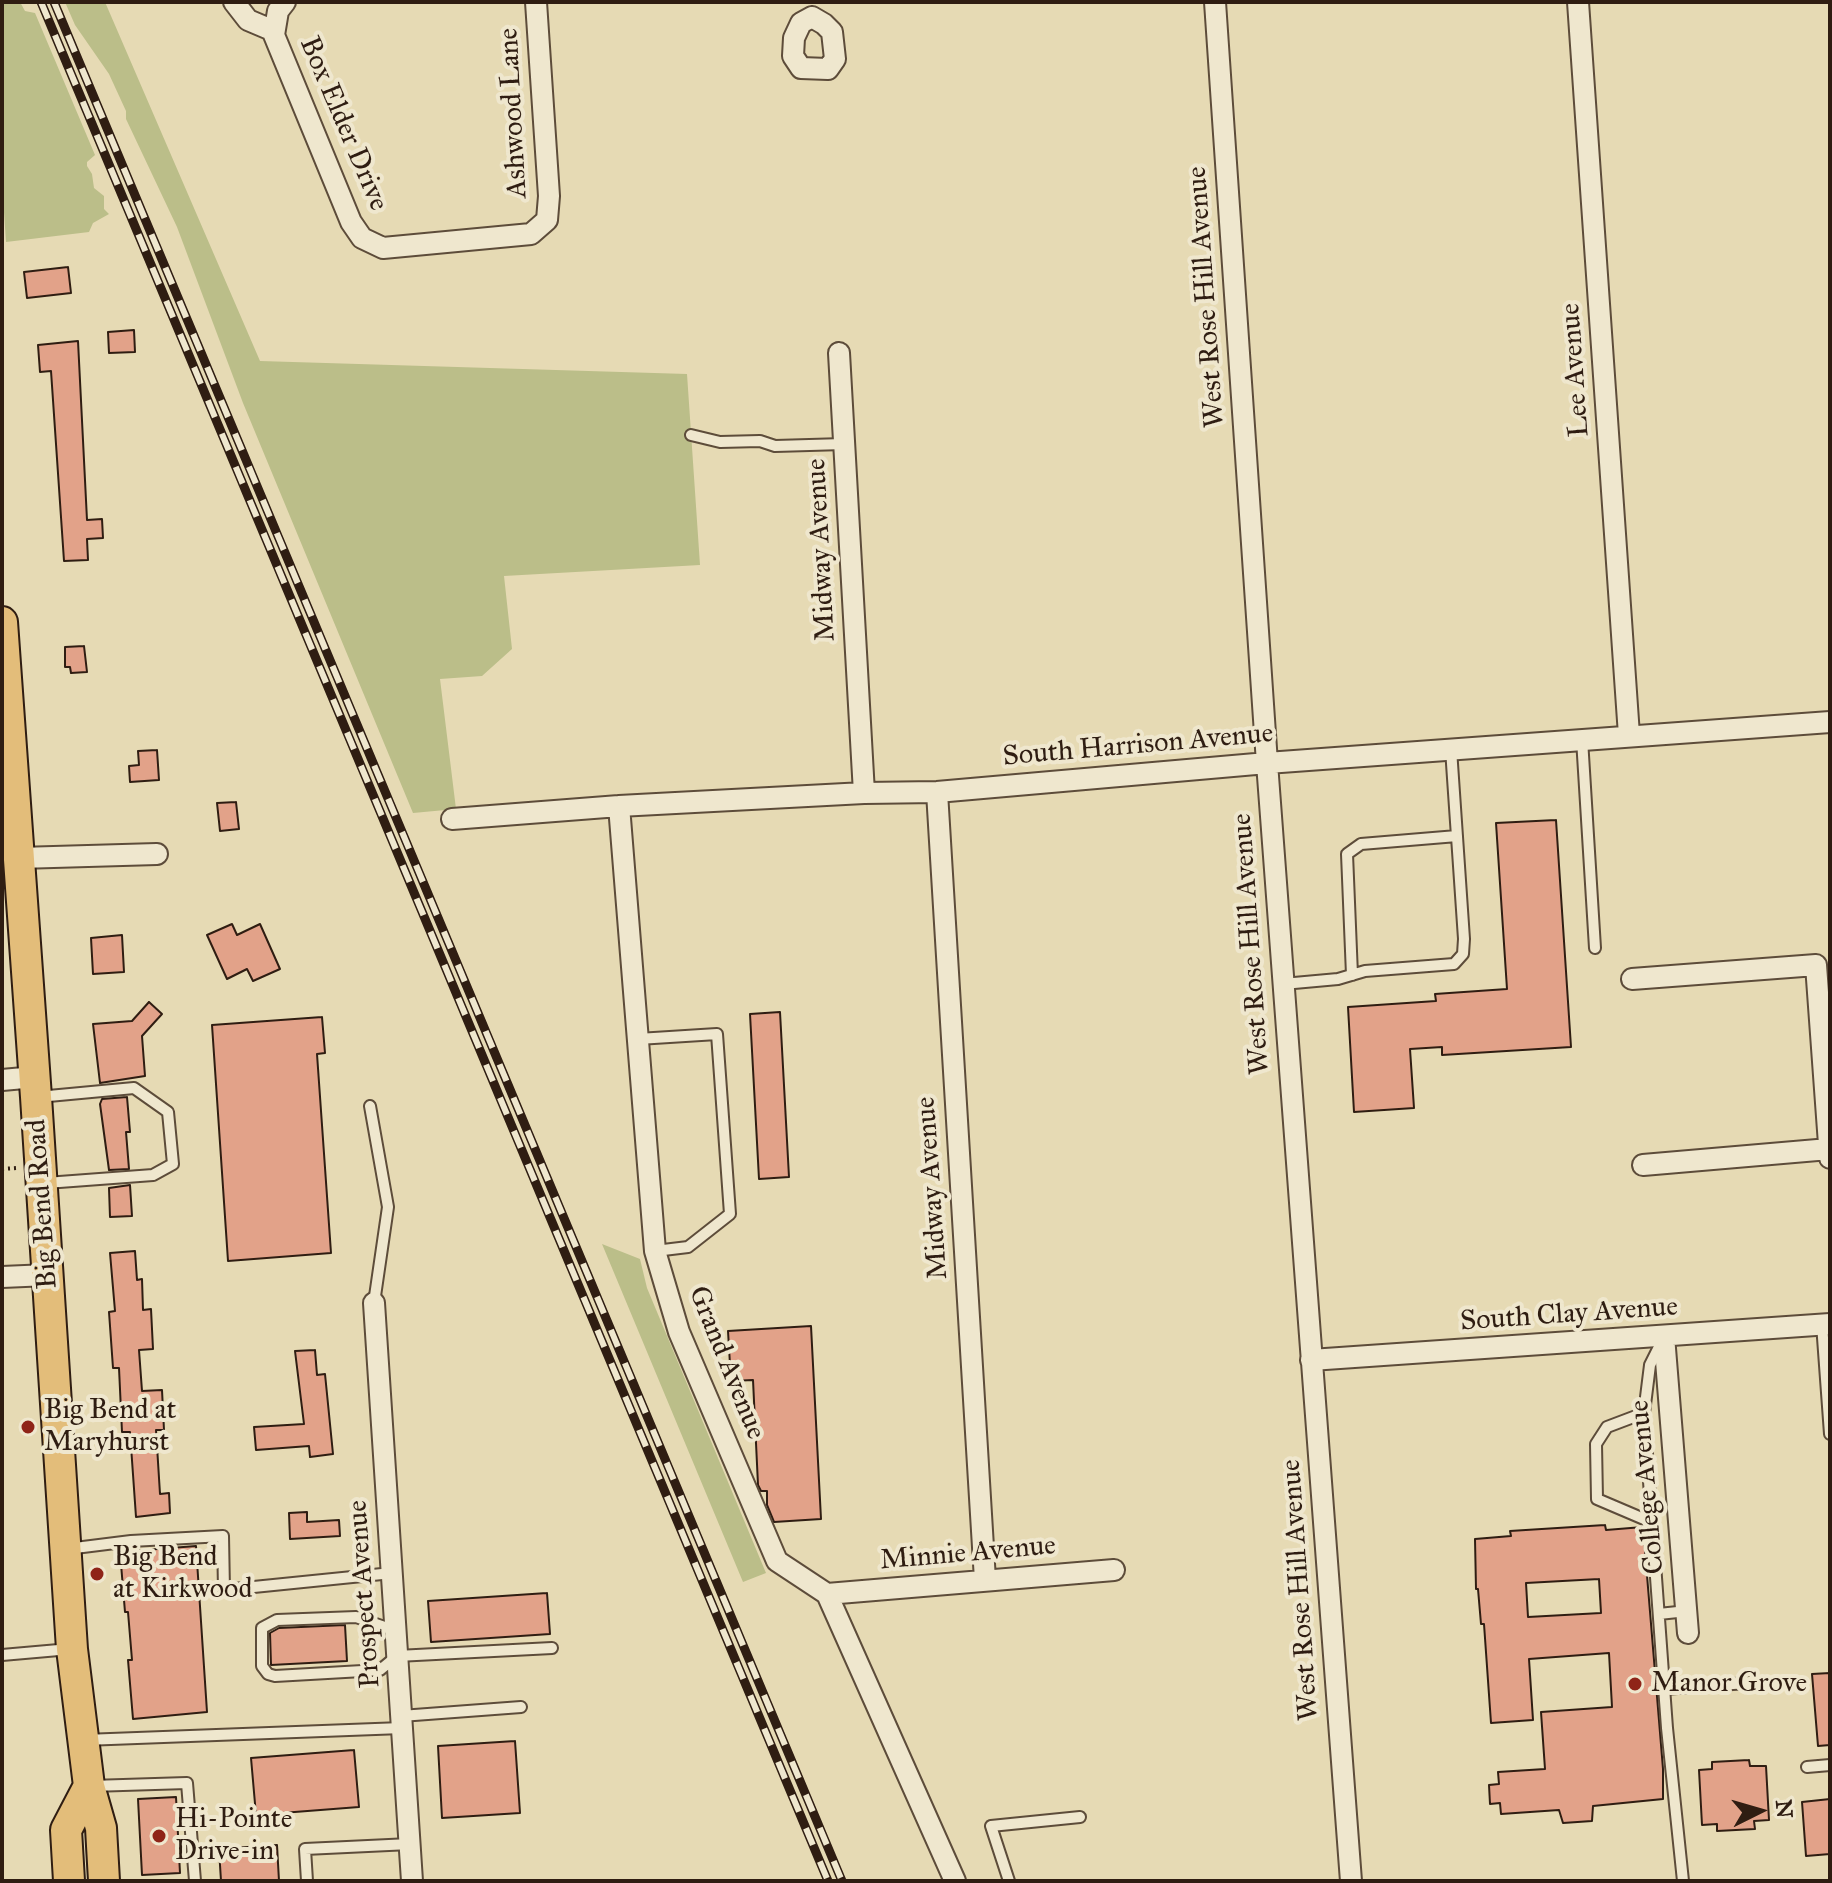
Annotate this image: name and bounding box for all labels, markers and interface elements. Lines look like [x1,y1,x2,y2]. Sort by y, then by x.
street label: Ashwood Lane [493,27,535,199]
street label: Box Elder Drive [291,32,395,216]
street label: West Rose Hill Avenue [1181,165,1233,429]
street label: Lee Avenue [1555,302,1597,438]
street label: Midway Avenue [800,458,844,642]
street label: South Harrison Avenue [1001,717,1275,775]
street label: West Rose Hill Avenue [1226,812,1278,1076]
street label: Midway Avenue [910,1095,956,1281]
street label: Big Bend Road [20,1118,66,1290]
street label: Grand Avenue [680,1282,772,1444]
street label: South Clay Avenue [1459,1291,1679,1339]
place label: Big Bend at Maryhurst [44,1394,176,1460]
street label: College Avenue [1624,1398,1672,1576]
marker: Big Bend at Maryhurst [19,1418,37,1436]
street label: West Rose Hill Avenue [1275,1458,1327,1722]
street label: Prospect Avenue [342,1499,388,1689]
street label: Minnie Avenue [879,1530,1057,1578]
place label: Big Bend at Kirkwood [113,1541,252,1607]
marker: Big Bend at Kirkwood [88,1565,106,1583]
place label: Manor Grove [1651,1667,1807,1701]
marker: Manor Grove [1626,1675,1644,1693]
north arrow [1720,1771,1800,1851]
text: N [1770,1798,1799,1819]
place label: Hi-Pointe Drive-in [175,1803,292,1869]
marker: Hi-Pointe Drive-in [150,1827,168,1845]

